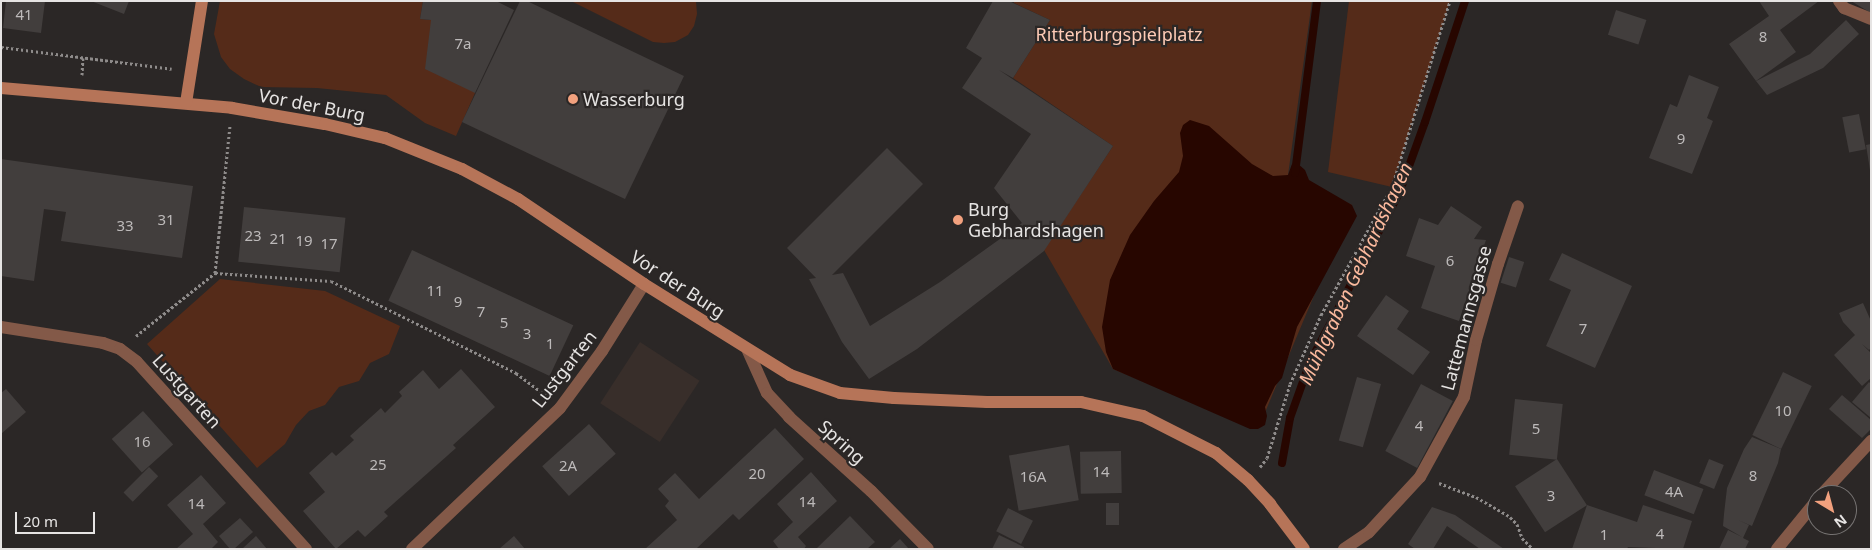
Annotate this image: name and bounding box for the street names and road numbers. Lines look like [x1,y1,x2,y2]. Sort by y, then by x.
street label: Vor der Burg [257,84,367,126]
street label: Lattemannsgasse [1436,243,1496,393]
street label: Vor der Burg [627,246,729,322]
street label: Lustgarten [527,326,601,412]
street label: Lustgarten [148,350,226,432]
street label: Spring [814,415,870,469]

